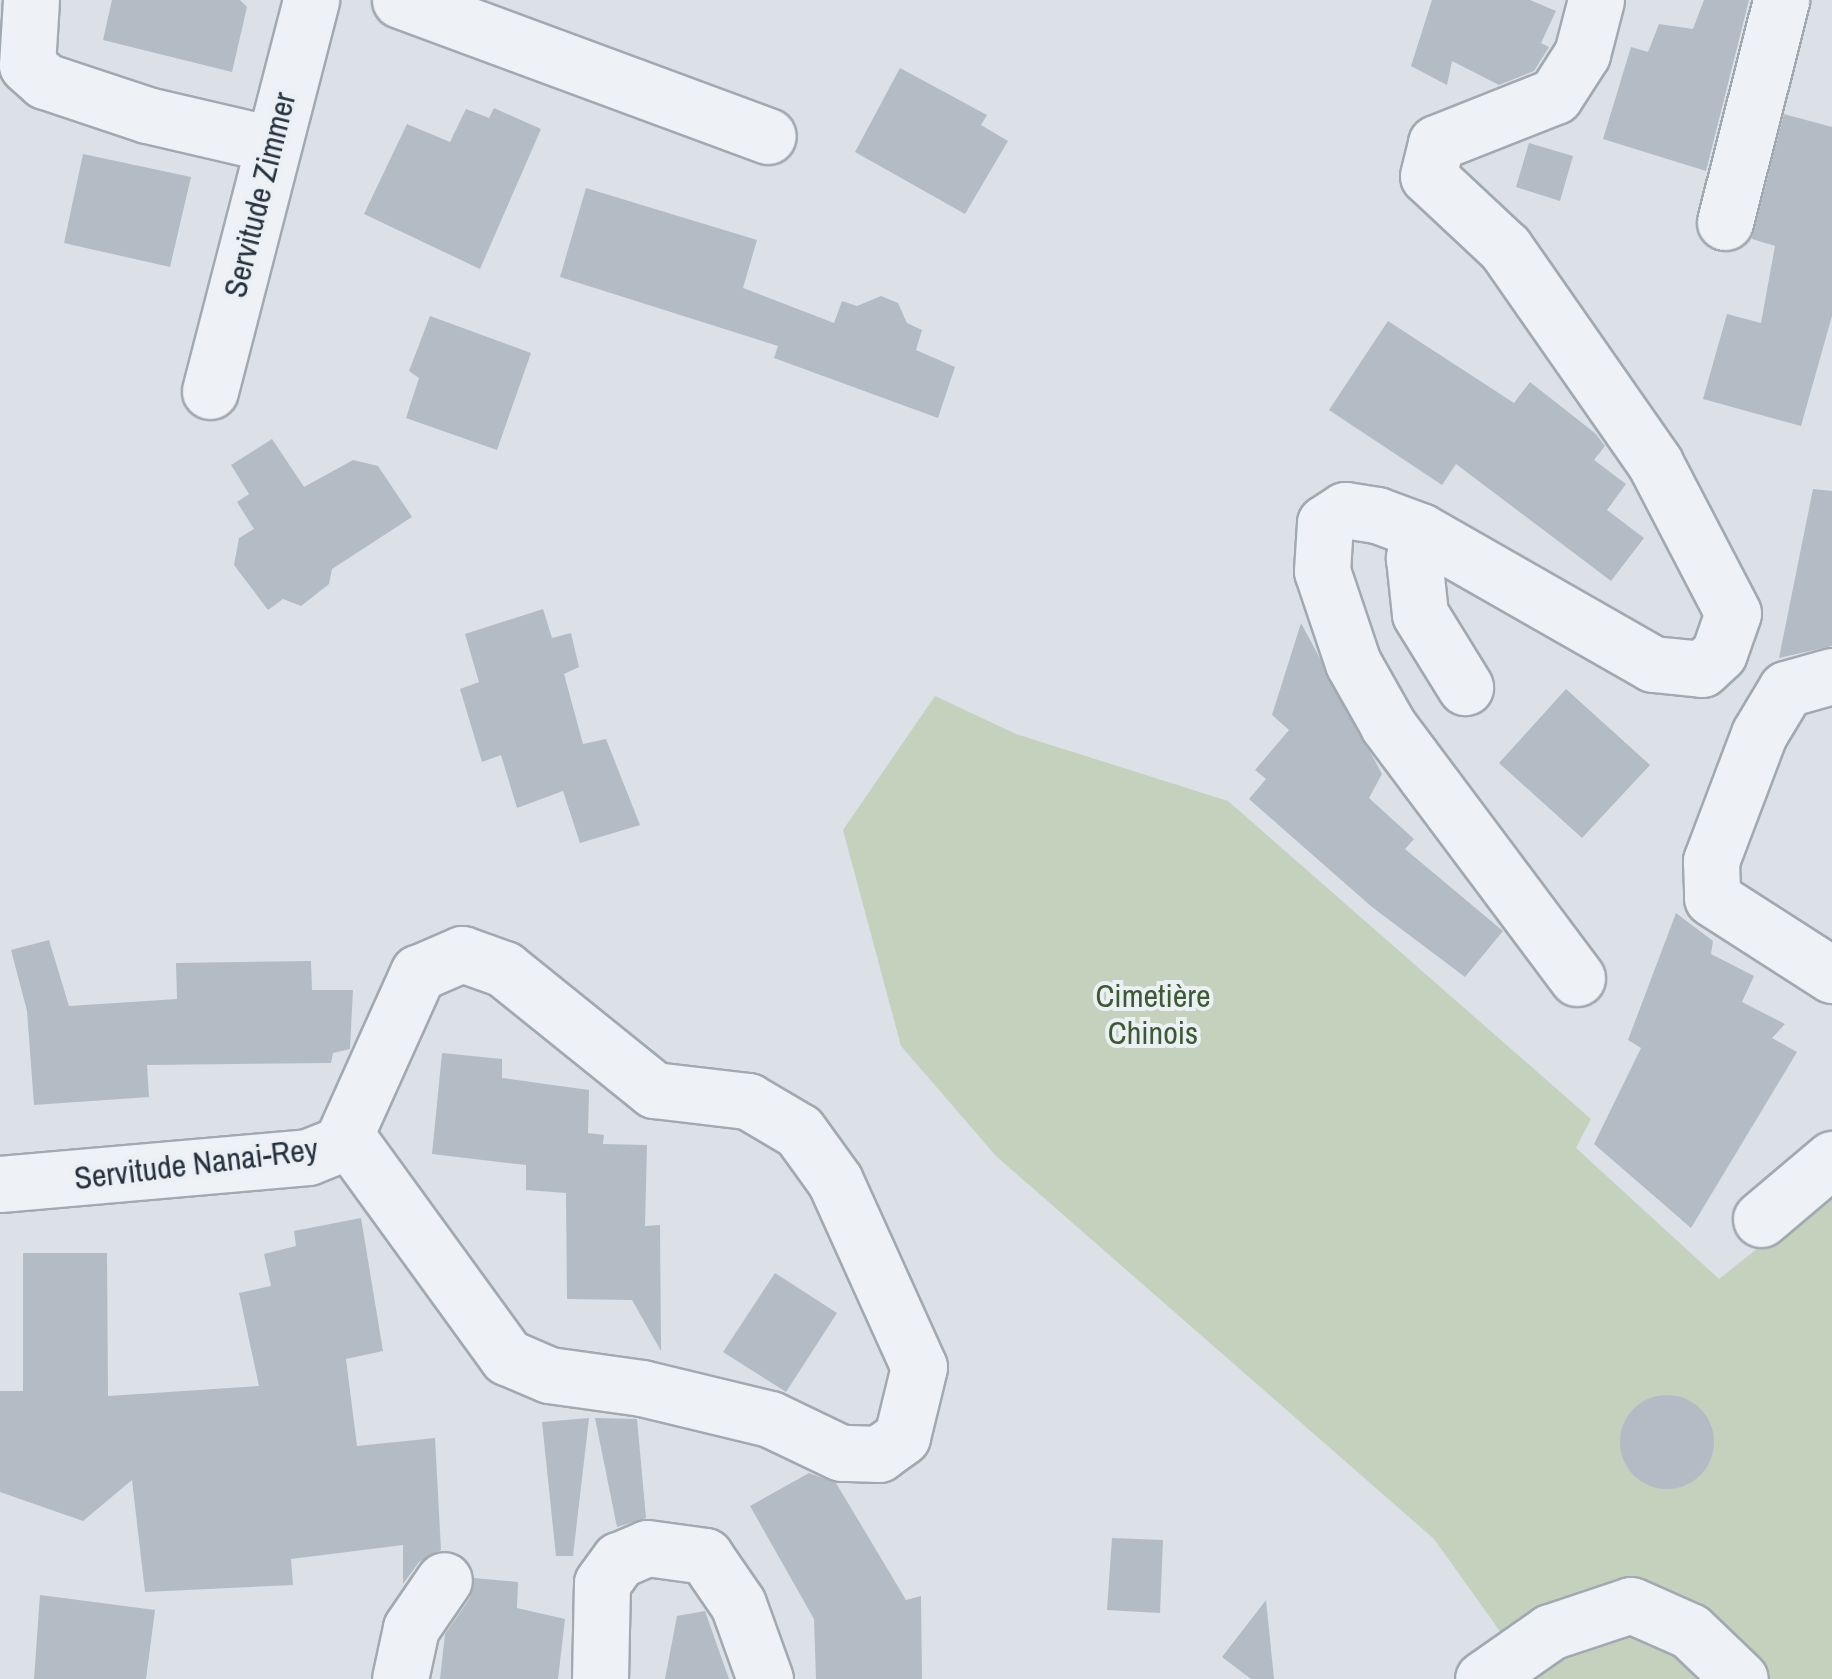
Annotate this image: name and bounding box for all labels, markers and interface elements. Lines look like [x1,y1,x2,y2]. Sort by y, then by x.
street label: Servitude Zimmer [216,88,304,302]
park label: Cimetière Chinois [1095,978,1211,1053]
street label: Servitude Nanai-Rey [72,1130,320,1198]

